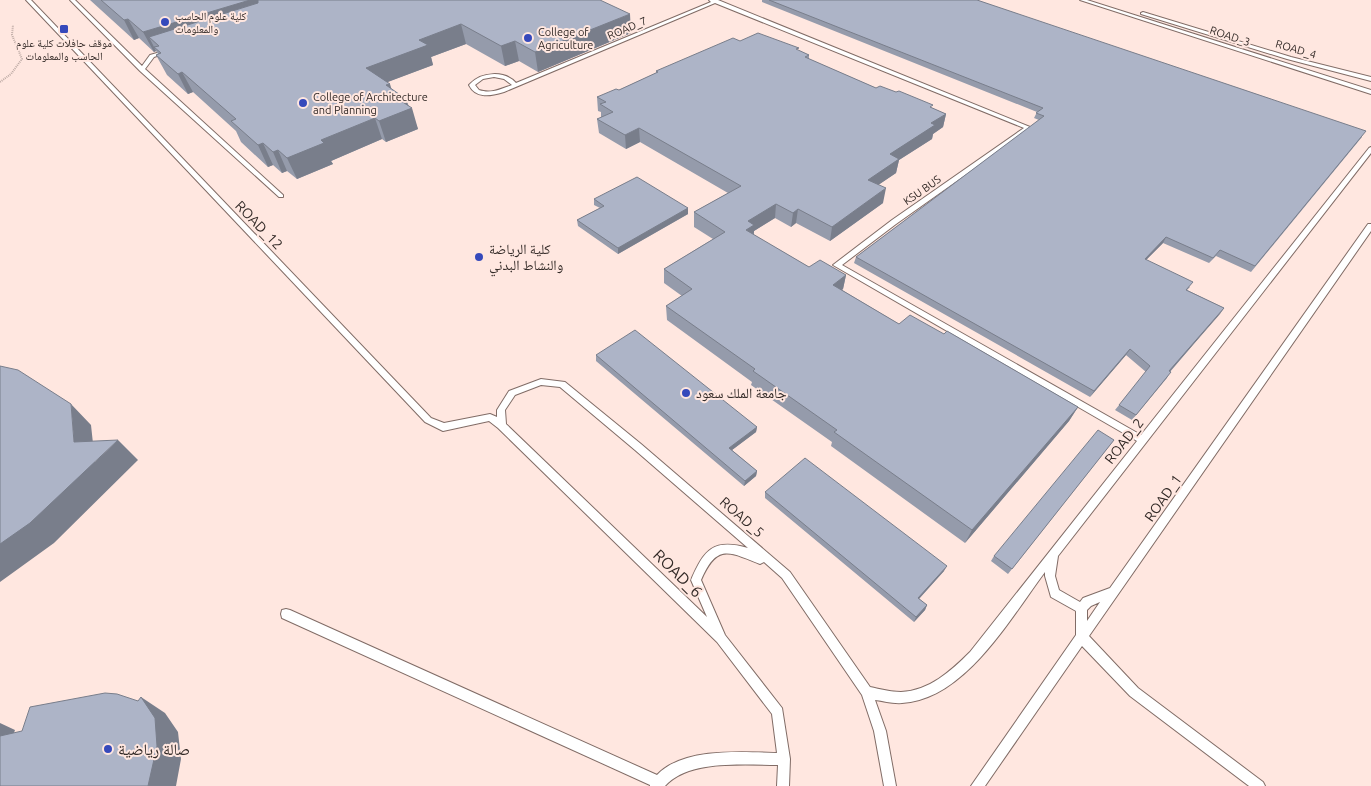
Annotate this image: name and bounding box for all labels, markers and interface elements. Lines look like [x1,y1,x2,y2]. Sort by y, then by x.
place label: كلية علوم الحاسب والمعلومات [175,10,247,35]
street label: ROAD_7 [605,14,649,42]
marker: كلية علوم الحاسب والمعلومات [159,16,171,28]
marker: موقف حافلات كلية علوم الحاسب والمعلومات [58,23,70,35]
street label: ROAD_3 [1208,24,1252,48]
place label: College of Agriculture [538,26,593,51]
marker: College of Agriculture [522,32,534,44]
place label: موقف حافلات كلية علوم الحاسب والمعلومات [16,37,112,62]
street label: ROAD_4 [1274,37,1318,61]
place label: College of Architecture and Planning [313,91,428,116]
marker: College of Architecture and Planning [297,97,309,109]
street label: KSU BUS [901,173,943,207]
street label: ROAD_12 [232,197,286,253]
place label: كلية الرياضة والنشاط البدني [489,241,563,277]
marker: كلية الرياضة والنشاط البدني [473,251,485,263]
place label: جامعة الملك سعود [696,385,787,402]
marker: جامعة الملك سعود [680,387,692,399]
street label: ROAD_2 [1101,415,1147,467]
street label: ROAD_1 [1141,472,1185,524]
street label: ROAD_5 [717,494,767,540]
street label: ROAD_6 [649,545,706,601]
place label: صالة رياضية [118,740,190,759]
marker: صالة رياضية [102,743,114,755]

